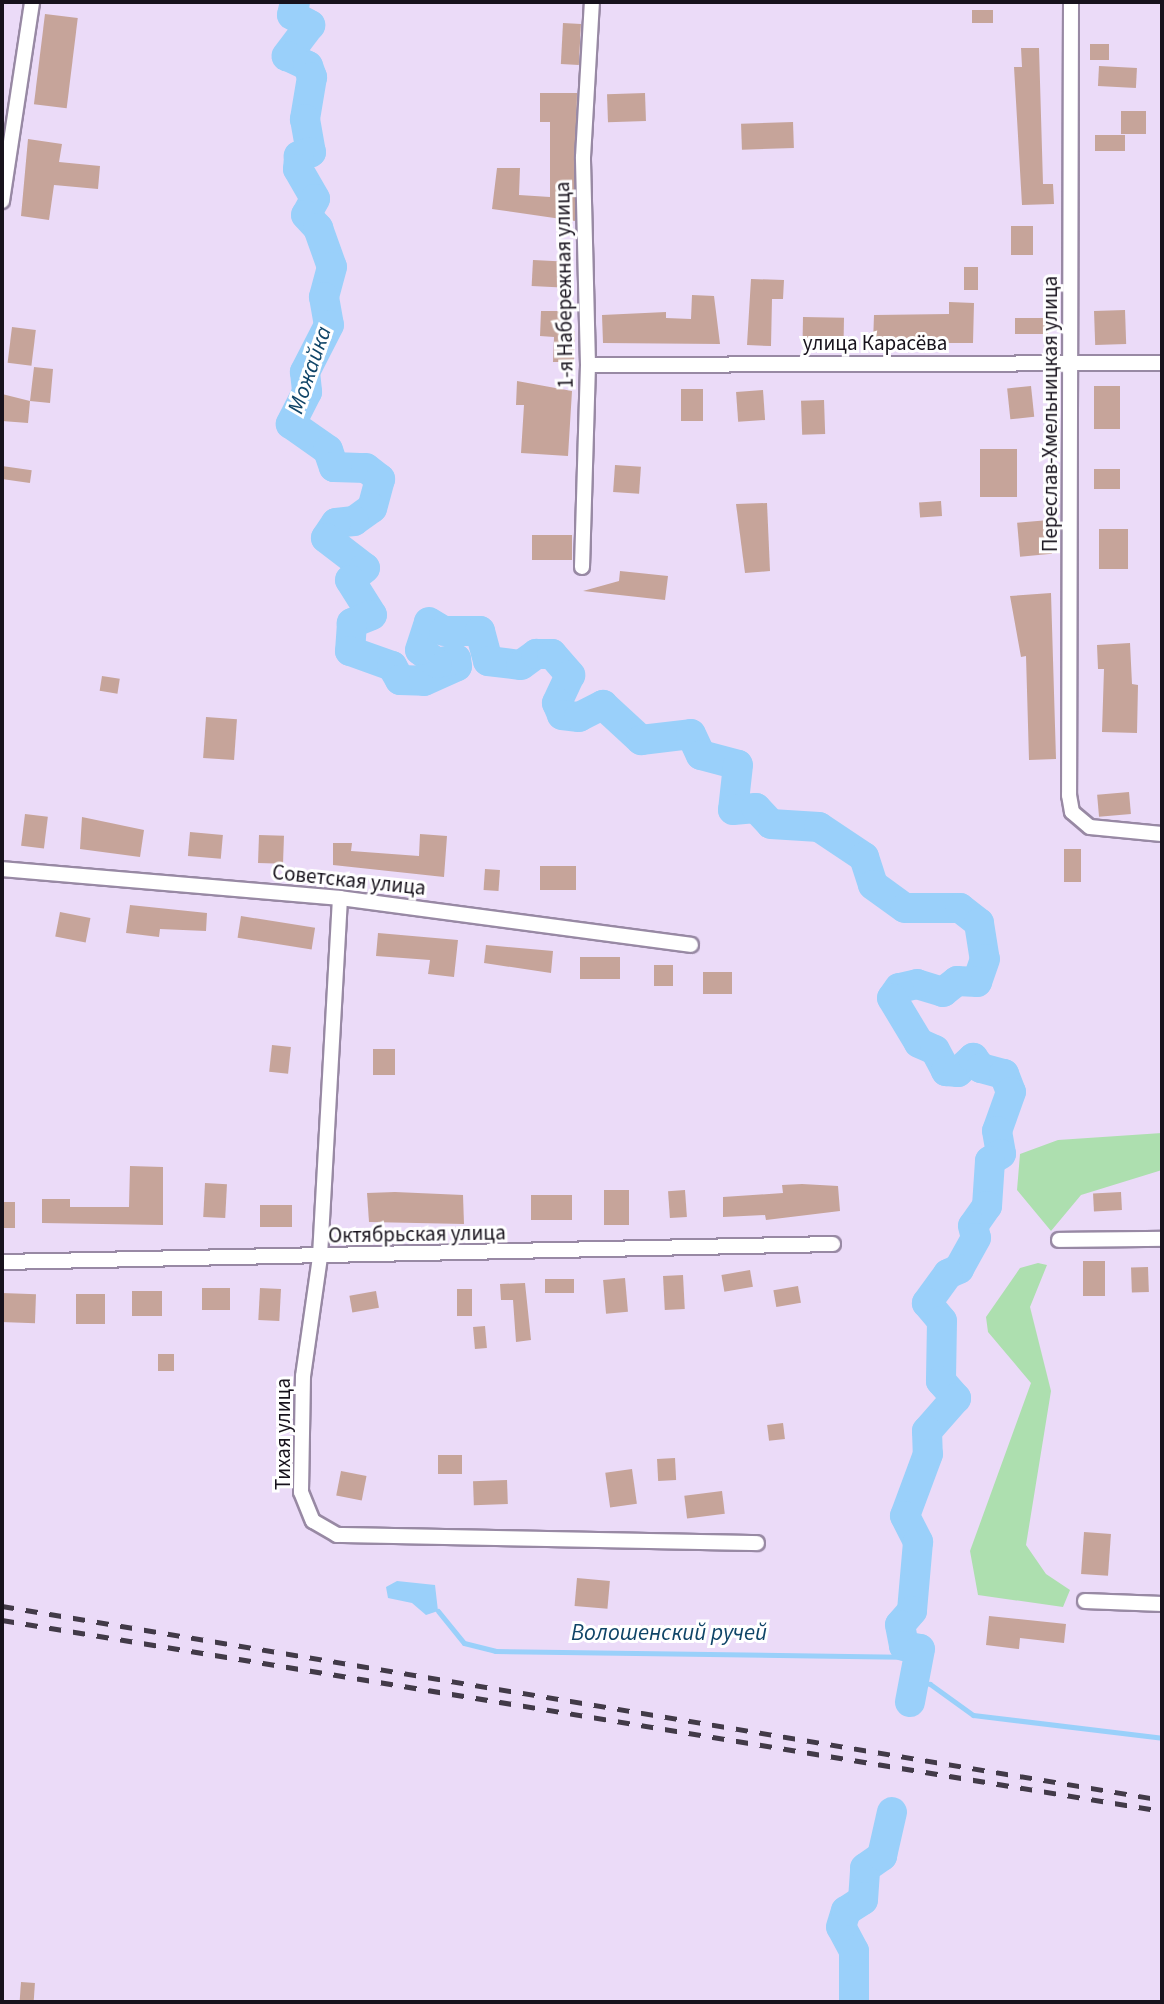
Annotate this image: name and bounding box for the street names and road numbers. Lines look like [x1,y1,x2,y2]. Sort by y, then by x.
street label: 1-я Набережная улица [550,181,578,389]
street label: Переслав-Хмельницкая улица [1037,276,1063,552]
street label: улица Карасёва [803,330,947,356]
street label: Советская улица [271,859,427,901]
street label: Октябрьская улица [328,1220,506,1248]
street label: Тихая улица [270,1378,296,1490]

